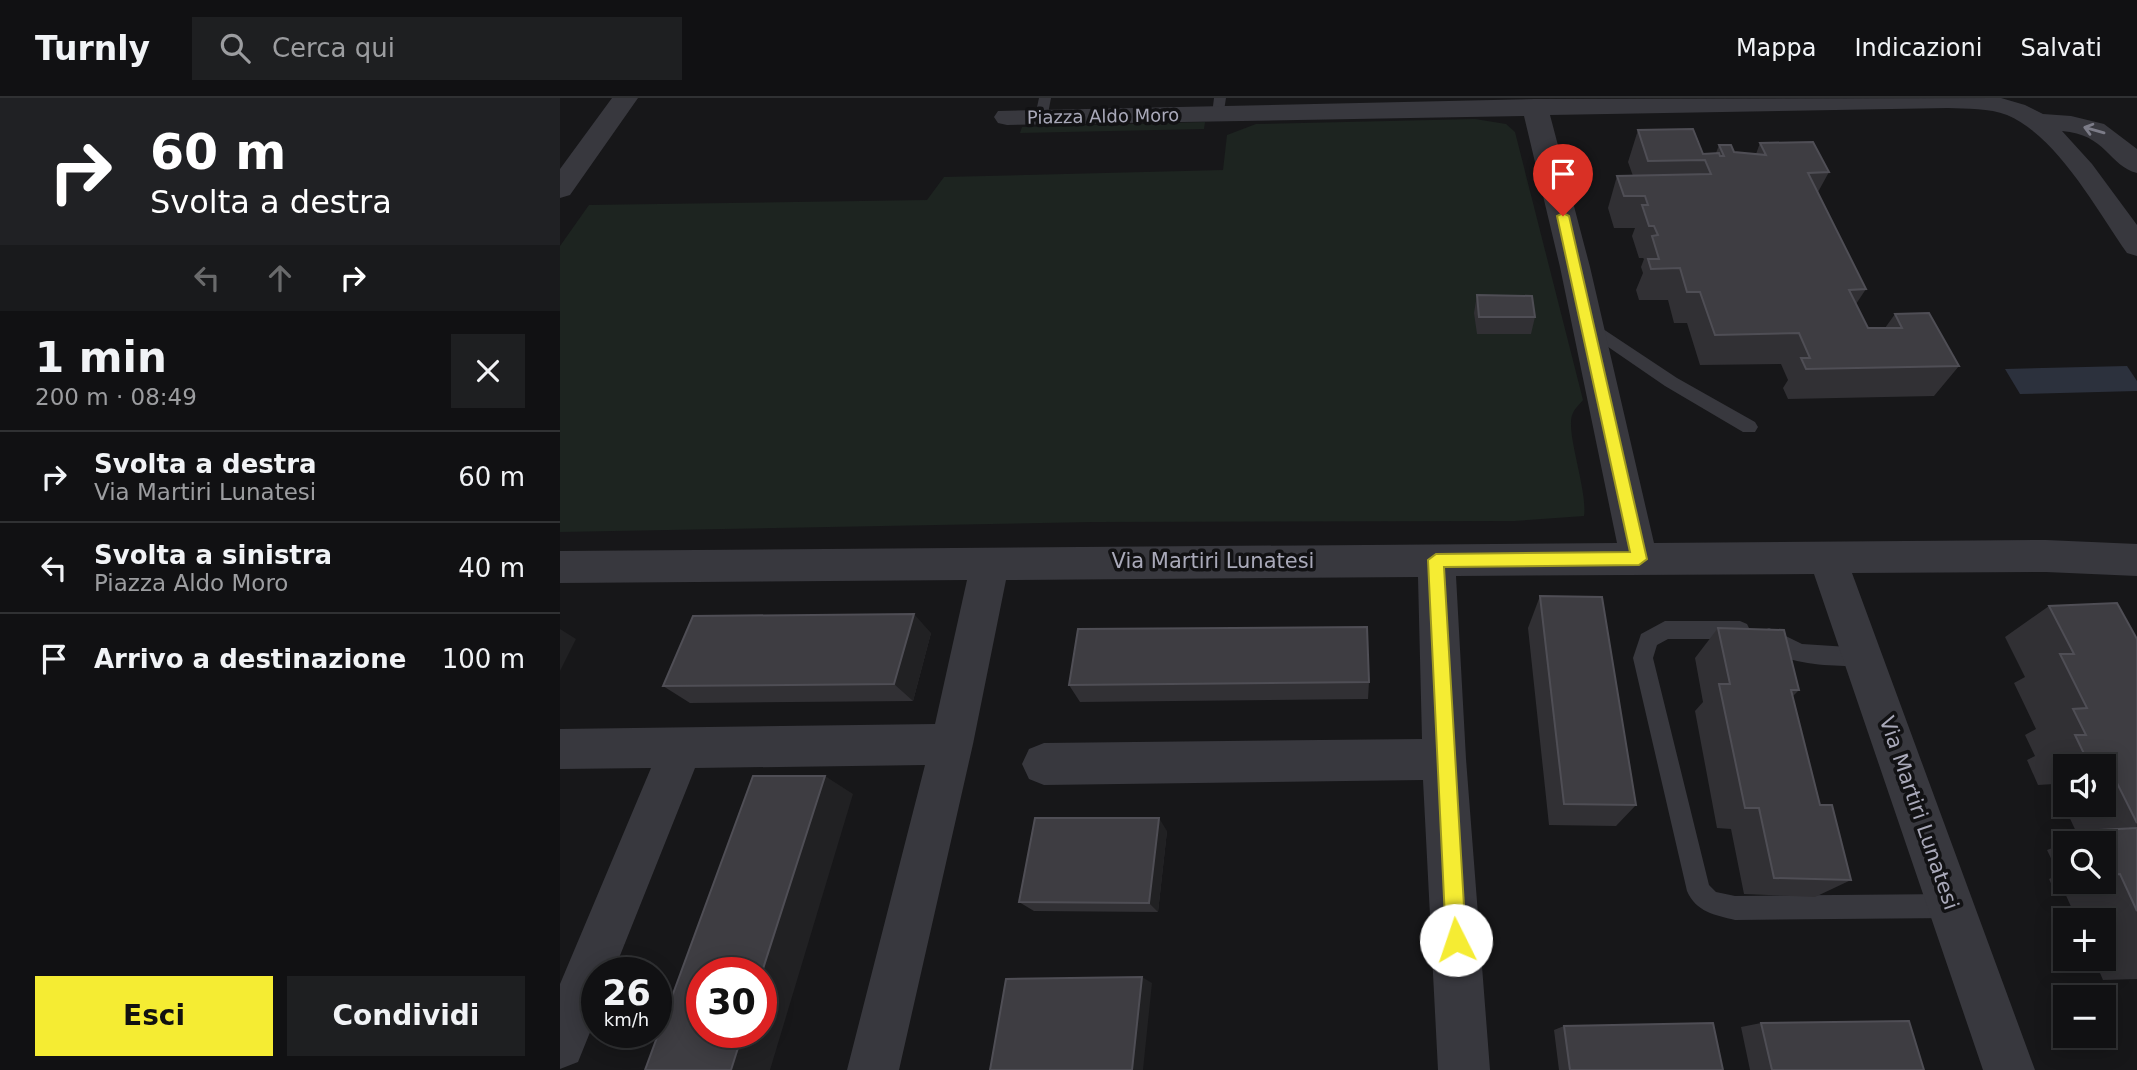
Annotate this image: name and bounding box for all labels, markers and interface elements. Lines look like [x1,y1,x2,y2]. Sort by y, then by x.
search box [192,17,682,80]
text: Turnly [35,29,150,68]
icon: search [216,29,254,67]
text: Cerca qui [272,33,395,63]
text: Mappa [1736,34,1816,62]
text: Indicazioni [1854,34,1982,62]
text: Salvati [2020,34,2102,62]
street label: Piazza Aldo Moro [1027,104,1179,128]
one-way arrow [2084,123,2106,136]
text: 60 m [150,124,286,181]
icon: right [35,126,126,217]
pin [1533,144,1593,216]
icon: arrive [1544,155,1582,193]
text: Svolta a destra [150,183,392,221]
icon: left [188,259,226,297]
icon: ahead [261,259,299,297]
icon: right [334,259,372,297]
text: 1 min [35,333,167,382]
button: close [451,334,525,408]
text: 200 m · 08:49 [35,384,197,410]
text: Svolta a destra [94,449,317,479]
icon: right [35,458,73,496]
text: 60 m [458,462,525,492]
text: Via Martiri Lunatesi [94,479,316,505]
text: Svolta a sinistra [94,540,332,570]
icon: left [35,549,73,587]
street label: Via Martiri Lunatesi [1112,549,1314,573]
text: 40 m [458,553,525,583]
text: Piazza Aldo Moro [94,570,288,596]
icon: arrive [35,640,73,678]
text: Arrivo a destinazione [94,644,406,674]
text: 100 m [442,644,525,674]
street label: Via Martiri Lunatesi [1875,713,1963,913]
map controls [2053,754,2116,1048]
button: sound [2053,754,2116,817]
button: search [2053,831,2116,894]
position arrow [1419,903,1493,977]
button: + [2053,908,2116,971]
speed limit sign: 30 [686,957,777,1048]
text: 26 [602,973,651,1013]
button: Esci [35,976,273,1056]
button: Condividi [287,976,525,1056]
button: − [2053,985,2116,1048]
text: km/h [604,1009,649,1030]

